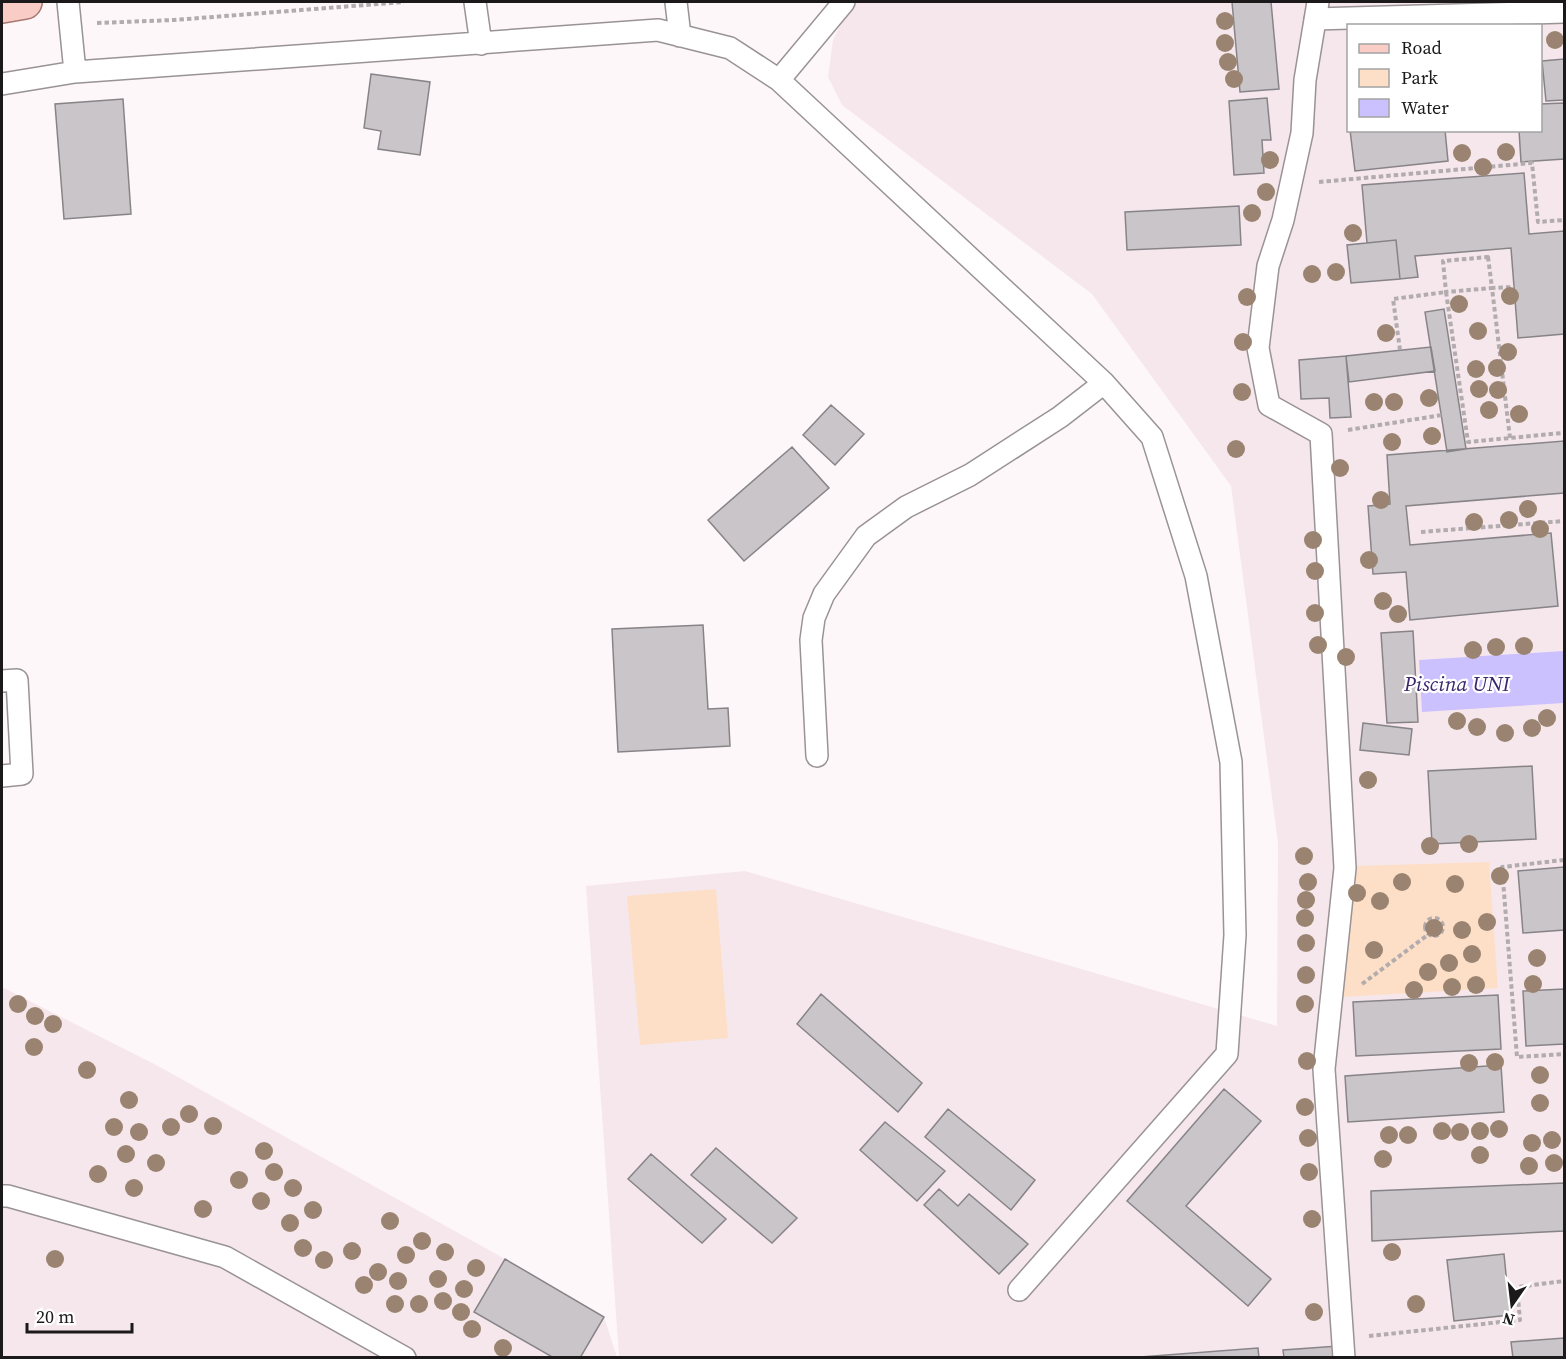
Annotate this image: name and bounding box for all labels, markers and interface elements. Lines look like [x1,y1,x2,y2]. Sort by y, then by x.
legend [1347,24,1542,132]
text: Road [1401,35,1442,60]
text: Park [1401,65,1438,90]
text: Water [1401,95,1449,120]
water label: Piscina UNI [1403,669,1510,698]
north arrow [1482,1275,1542,1335]
scale bar [27,1296,132,1334]
text: 20 m [36,1304,74,1329]
text: N [1500,1307,1517,1332]

